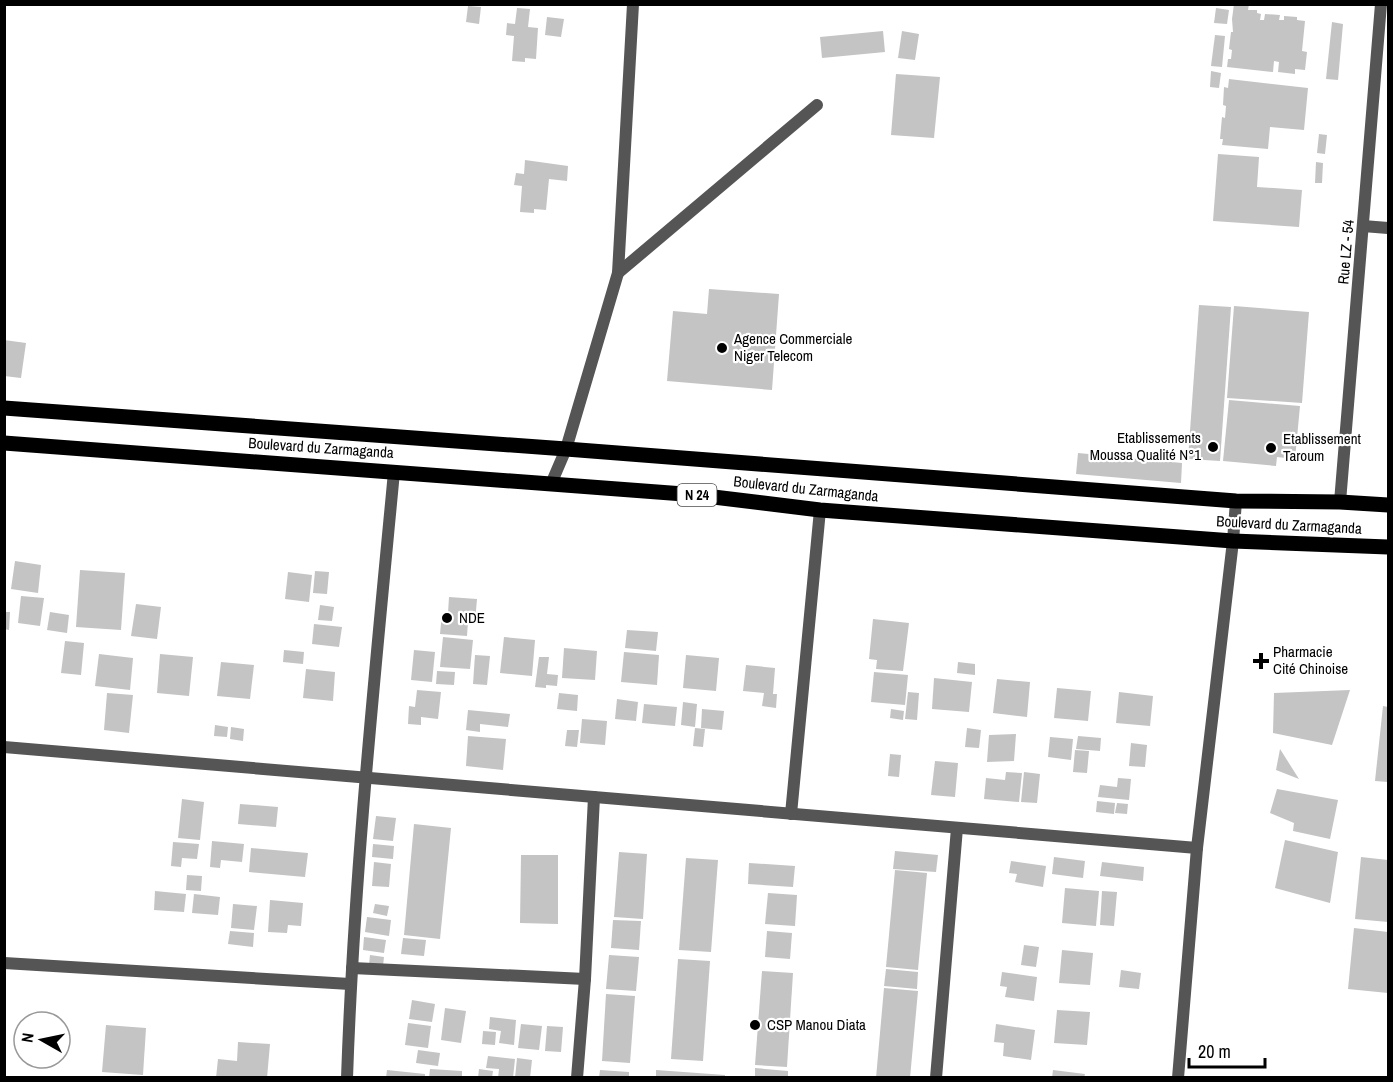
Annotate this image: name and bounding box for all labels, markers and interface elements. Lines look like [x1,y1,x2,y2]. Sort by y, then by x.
street label: Rue LZ - 54 [1332,219,1359,285]
place label: Agence Commerciale Niger Telecom [733,328,852,366]
marker: Agence Commerciale Niger Telecom [715,341,729,355]
place label: Etablissements Moussa Qualité N°1 [1090,427,1201,465]
place label: Etablissement Taroum [1283,428,1362,466]
street label: Boulevard du Zarmaganda [248,432,395,463]
marker: Etablissements Moussa Qualité N°1 [1206,440,1220,454]
marker: Etablissement Taroum [1264,441,1278,455]
street label: Boulevard du Zarmaganda [733,470,880,507]
road number: N 24 [678,484,716,506]
street label: Boulevard du Zarmaganda [1216,510,1362,539]
place label: NDE [459,607,485,628]
marker: NDE [440,611,454,625]
place label: Pharmacie Cité Chinoise [1273,641,1348,679]
marker: Pharmacie Cité Chinoise [1254,654,1268,668]
north arrow [12,1010,72,1070]
place label: CSP Manou Diata [767,1014,866,1035]
marker: CSP Manou Diata [748,1018,762,1032]
text: N [16,1031,39,1044]
scale bar [1189,1031,1266,1069]
text: 20 m [1198,1039,1231,1064]

